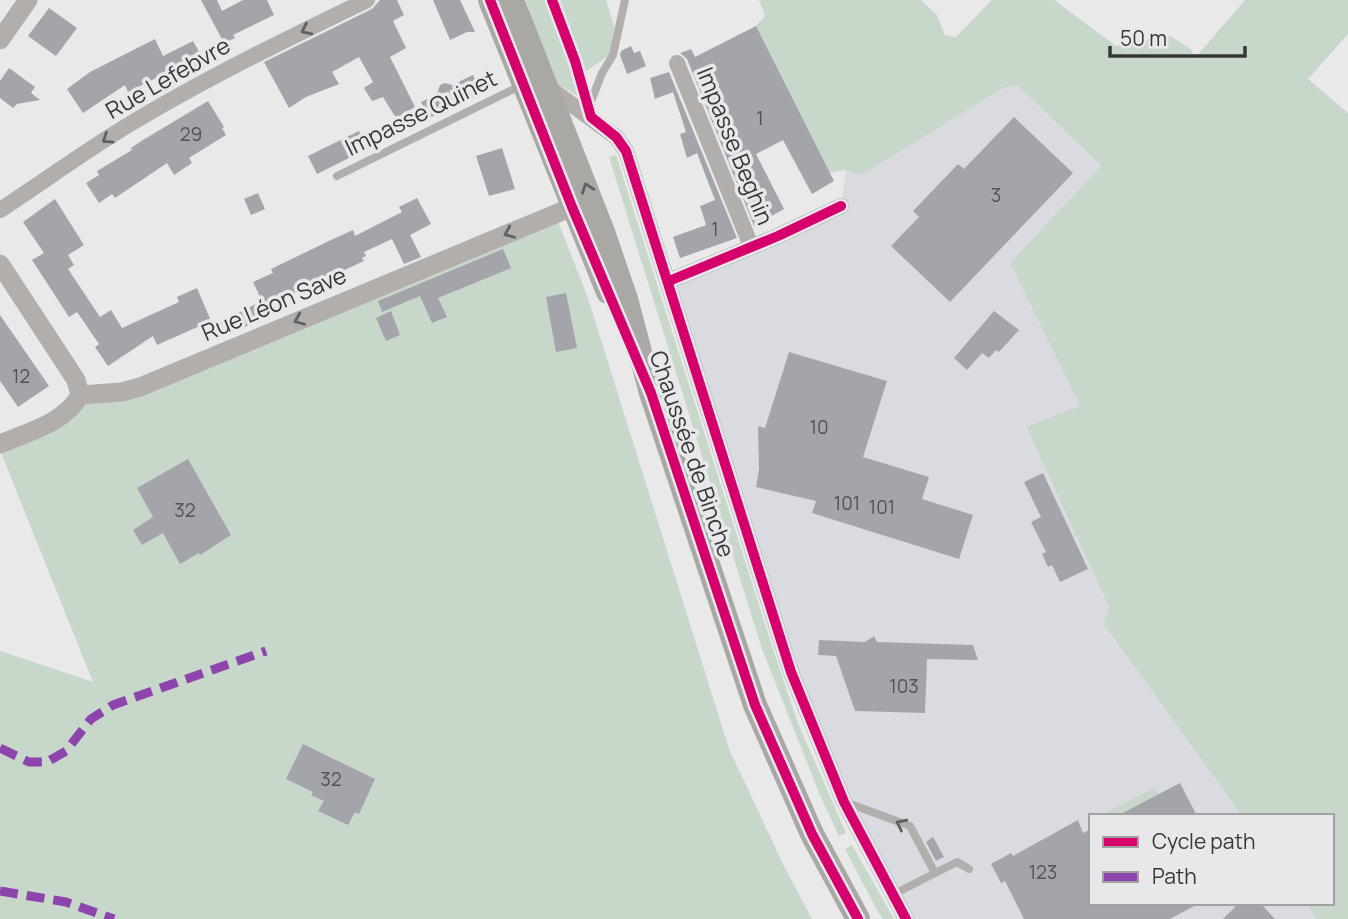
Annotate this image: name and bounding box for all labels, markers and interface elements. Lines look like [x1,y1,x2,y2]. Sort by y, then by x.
scale bar [1110,14,1245,58]
one-way arrow [301,21,313,35]
text: 50 m [1120,24,1167,52]
street label: Rue Lefebvre [99,29,236,126]
street label: Impasse Quinet [339,61,502,163]
street label: Impasse Beghin [690,62,782,229]
house number: 1 [756,105,764,131]
house number: 29 [180,121,202,147]
one-way arrow [101,131,114,144]
one-way arrow [581,182,595,194]
house number: 3 [991,182,1001,208]
house number: 1 [711,216,719,242]
one-way arrow [504,225,516,239]
street label: Rue Léon Save [196,258,351,348]
one-way arrow [294,312,306,326]
street label: Chaussée de Binche [643,346,743,561]
house number: 12 [12,363,30,389]
house number: 10 [809,414,829,440]
house number: 101 [834,490,860,516]
house number: 101 [869,494,895,520]
house number: 32 [174,497,196,523]
house number: 103 [889,673,919,699]
house number: 32 [320,766,342,792]
legend [1089,814,1334,905]
one-way arrow [896,818,908,832]
text: Cycle path [1152,827,1255,855]
house number: 123 [1029,859,1057,885]
text: Path [1152,862,1197,890]

